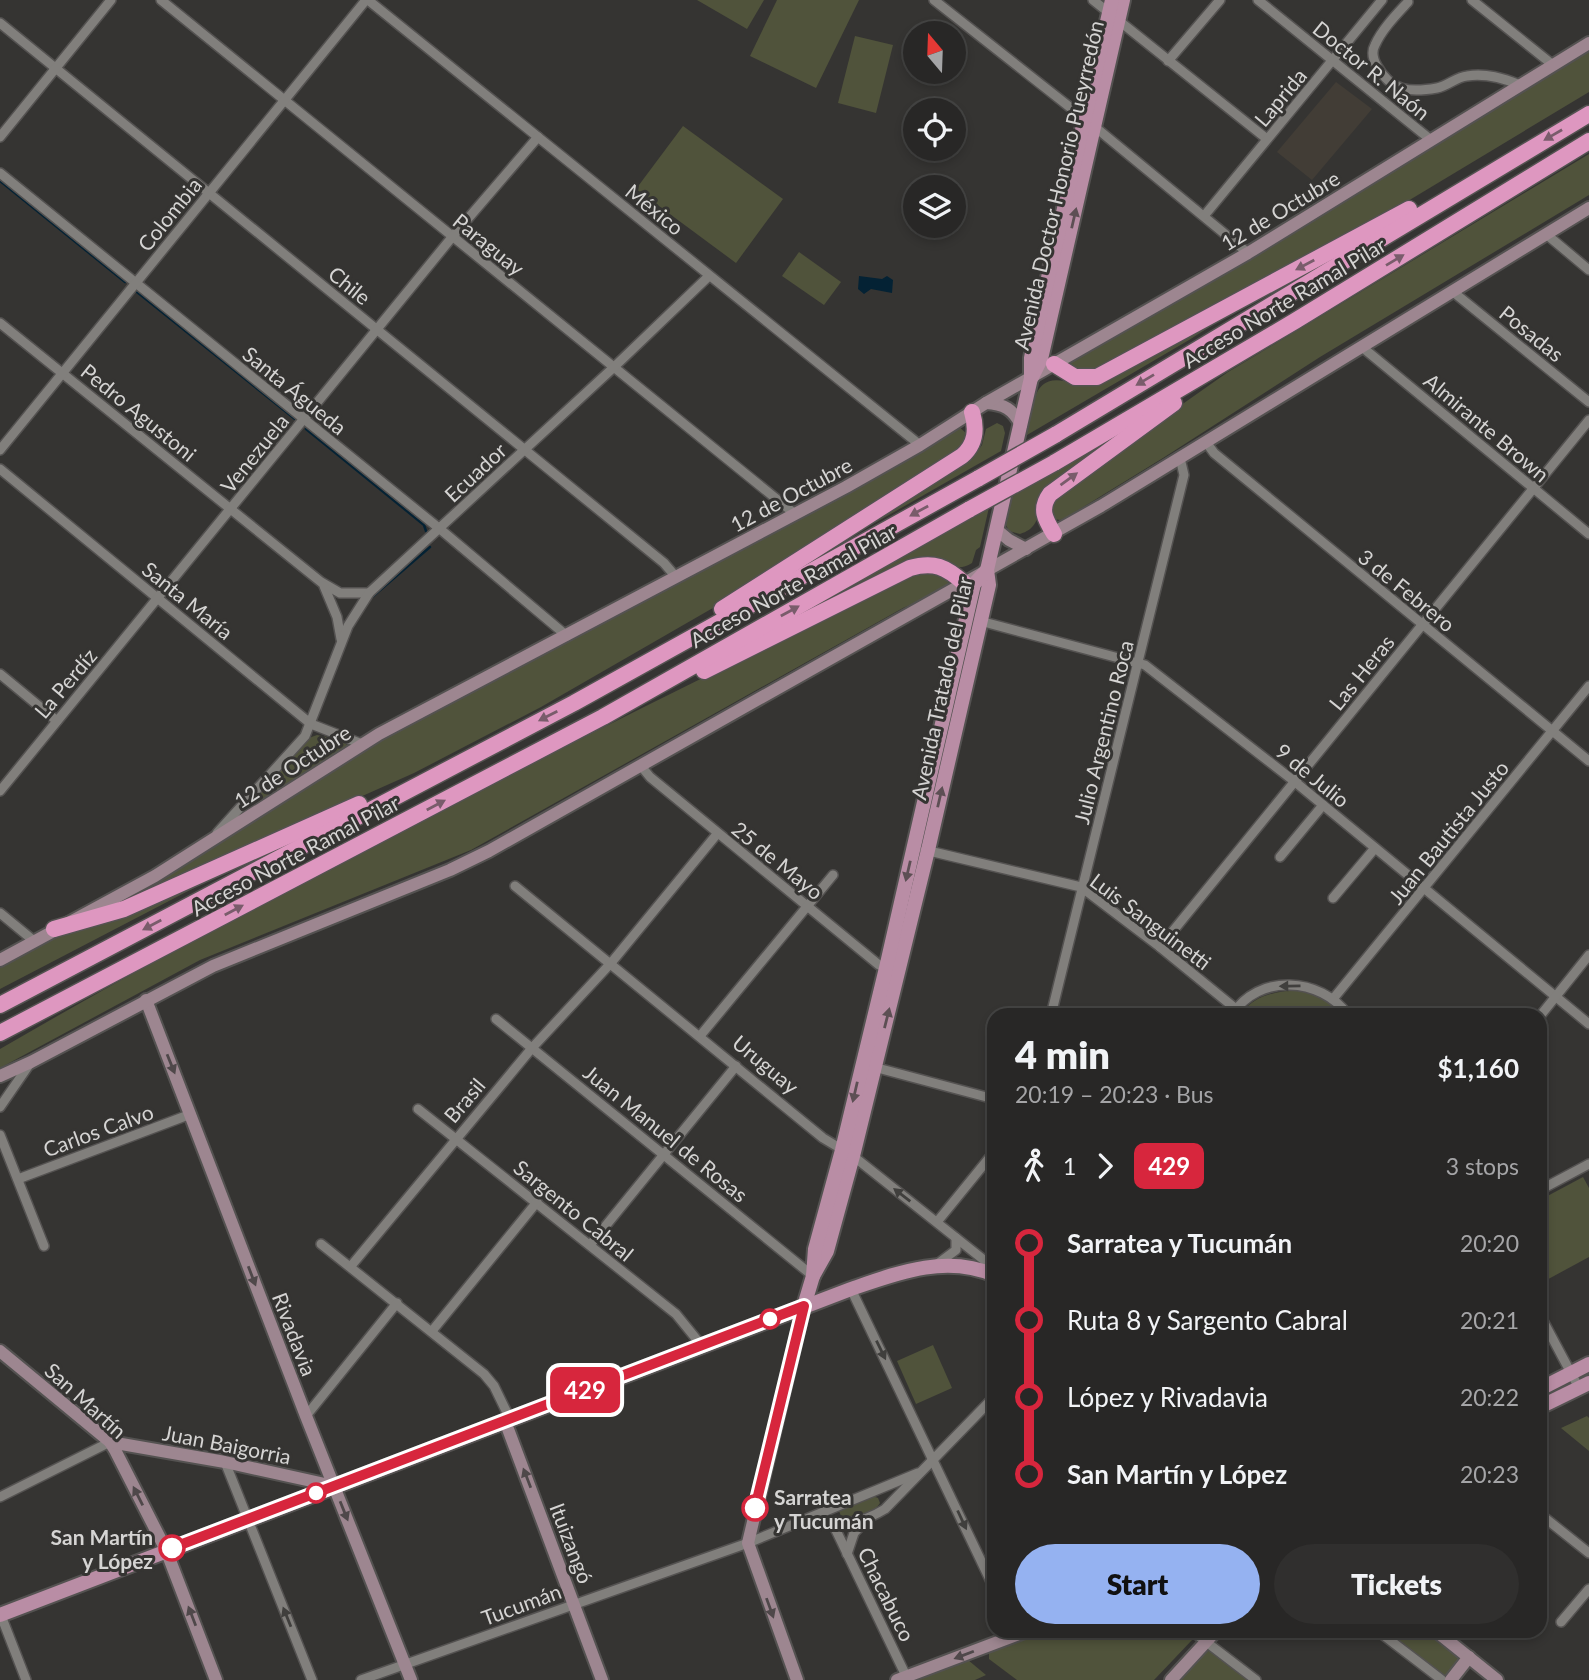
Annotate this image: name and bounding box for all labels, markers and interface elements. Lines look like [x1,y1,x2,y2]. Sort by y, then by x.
street label: Doctor R. Naón [1309,15,1435,125]
street label: Avenida Doctor Honorio Pueyrredón [1008,18,1108,352]
north arrow [903,21,966,84]
map controls [903,21,966,238]
street label: Laprida [1249,63,1311,131]
button: locate [903,98,966,161]
one-way arrow [1544,128,1563,141]
street label: 12 de Octubre [1216,165,1344,255]
street label: Colombia [132,172,206,256]
button: layers [903,175,966,238]
street label: México [621,178,689,240]
one-way arrow [1068,207,1079,229]
street label: Paraguay [448,208,530,280]
street label: Acceso Norte Ramal Pilar [1178,231,1390,373]
one-way arrow [1385,253,1404,266]
one-way arrow [1295,259,1315,271]
street label: Chile [324,261,376,309]
street label: Posadas [1495,300,1569,366]
street label: Santa Águeda [238,341,352,439]
street label: Pedro Agustoni [76,358,202,466]
street label: Almirante Brown [1419,367,1555,487]
one-way arrow [1136,374,1155,387]
street label: Venezuela [215,409,293,497]
street label: Ecuador [439,437,511,507]
street label: 12 de Octubre [726,452,856,536]
one-way arrow [1060,472,1078,486]
one-way arrow [909,506,929,517]
street label: Acceso Norte Ramal Pilar [685,518,901,652]
street label: 3 de Febrero [1354,543,1460,637]
street label: Santa María [138,556,238,644]
street label: Avenida Tratado del Pilar [905,574,977,802]
one-way arrow [781,605,800,617]
street label: Las Heras [1323,629,1399,715]
street label: Julio Argentino Roca [1068,637,1138,827]
street label: La Perdíz [29,643,101,723]
one-way arrow [538,710,558,721]
street label: 12 de Octubre [229,719,355,813]
street label: 9 de Julio [1271,738,1355,812]
street label: Juan Bautista Justo [1383,755,1513,909]
one-way arrow [935,786,946,808]
street label: Acceso Norte Ramal Pilar [187,789,404,921]
one-way arrow [426,799,446,811]
street label: 25 de Mayo [727,816,829,904]
one-way arrow [902,860,913,882]
street label: Luis Sanguinetti [1086,867,1216,975]
one-way arrow [224,905,244,916]
one-way arrow [142,919,162,930]
one-way arrow [1279,980,1301,992]
one-way arrow [882,1007,893,1029]
street label: Uruguay [728,1029,804,1099]
text: 4 min [1015,1031,1110,1077]
text: $1,160 [1438,1052,1519,1084]
one-way arrow [165,1054,176,1075]
street label: Juan Manuel de Rosas [579,1059,753,1207]
street label: Brasil [438,1073,490,1127]
text: 20:19 – 20:23 · Bus [1015,1080,1214,1108]
one-way arrow [849,1081,860,1103]
street label: Carlos Calvo [40,1099,157,1161]
icon: walk [1015,1147,1053,1185]
icon: forward [1086,1147,1124,1185]
text: 429 [1148,1151,1190,1180]
text: 1 [1063,1152,1076,1180]
text: 3 stops [1446,1152,1519,1180]
street label: Sargento Cabral [509,1154,639,1266]
one-way arrow [894,1187,912,1202]
text: Sarratea y Tucumán [1067,1227,1292,1259]
text: 20:20 [1460,1229,1519,1257]
one-way arrow [247,1266,258,1287]
street label: Rivadavia [268,1289,322,1379]
text: Ruta 8 y Sargento Cabral [1067,1304,1348,1336]
text: 20:21 [1460,1306,1519,1334]
unlabelled marker [760,1309,780,1329]
one-way arrow [875,1340,886,1360]
street label: San Martín [40,1357,132,1443]
line badge: 429 [545,1367,625,1413]
text: 429 [564,1375,606,1404]
text: López y Rivadavia [1067,1381,1268,1413]
text: 20:22 [1460,1383,1519,1411]
street label: Juan Baigorria [161,1419,293,1469]
text: San Martín y López [1067,1458,1287,1490]
text: 20:23 [1460,1460,1519,1488]
one-way arrow [521,1468,532,1489]
unlabelled marker [306,1483,326,1503]
place label: Sarratea y Tucumán [774,1484,874,1533]
one-way arrow [133,1486,144,1506]
marker: Sarratea y Tucumán [742,1495,768,1521]
street label: Ituizangó [545,1499,599,1587]
one-way arrow [339,1501,350,1522]
one-way arrow [957,1510,968,1531]
place label: San Martín y López [51,1524,153,1573]
marker: San Martín y López [159,1535,185,1561]
street label: Chacabuco [853,1543,921,1645]
button: Start [1015,1544,1260,1624]
button: Tickets [1274,1544,1519,1624]
street label: Tucumán [478,1578,564,1630]
one-way arrow [765,1597,776,1618]
one-way arrow [186,1606,197,1627]
one-way arrow [281,1606,292,1627]
one-way arrow [953,1650,974,1661]

